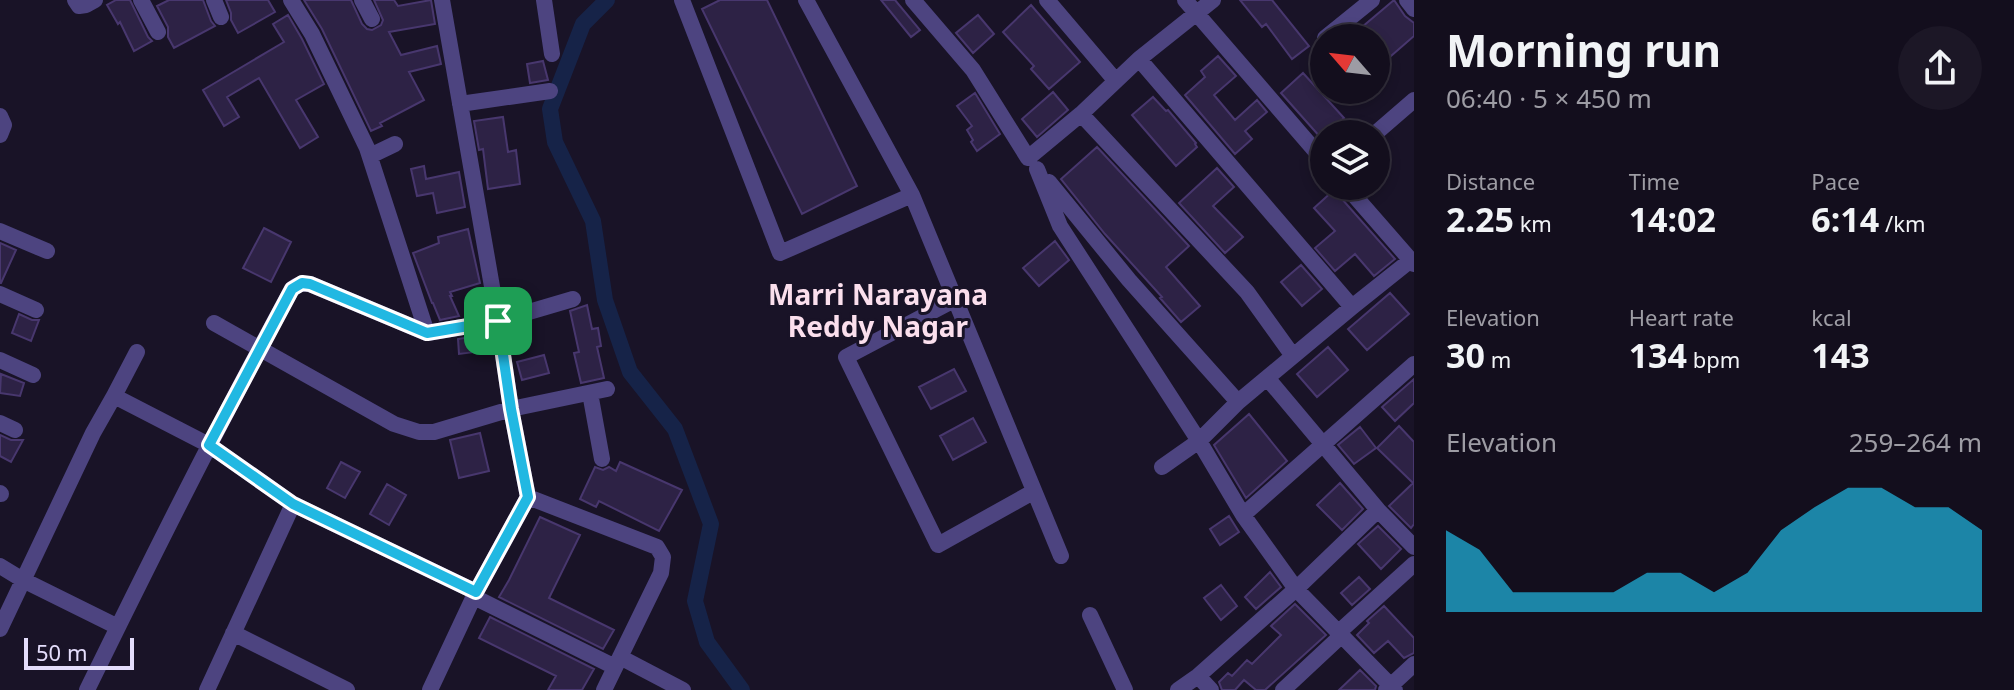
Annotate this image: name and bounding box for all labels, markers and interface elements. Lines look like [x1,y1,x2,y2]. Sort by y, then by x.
text: Morning run [1446,20,1721,80]
north arrow [1310,24,1390,104]
map controls [1310,24,1390,200]
button: share [1898,26,1982,110]
text: 06:40 · 5 × 450 m [1446,80,1652,116]
button: layers [1310,120,1390,200]
text: Distance [1446,166,1535,196]
text: Time [1629,166,1680,196]
text: Pace [1811,166,1860,196]
text: 2.25 [1446,196,1514,242]
text: 14:02 [1629,196,1716,242]
text: 6:14 [1811,196,1879,242]
text: km [1514,208,1552,238]
text: /km [1879,208,1925,238]
district label: Marri Narayana Reddy Nagar [768,275,988,345]
pin [464,287,532,355]
icon: arrive [476,299,520,343]
text: Elevation [1446,302,1540,332]
text: Heart rate [1629,302,1734,332]
text: kcal [1811,302,1852,332]
text: 30 [1446,332,1485,378]
text: 134 [1629,332,1687,378]
text: 143 [1811,332,1870,378]
text: m [1485,344,1511,374]
text: bpm [1687,344,1740,374]
text: Elevation [1446,424,1557,460]
text: 259–264 m [1849,424,1982,460]
scale bar [24,634,134,670]
text: 50 m [36,637,87,667]

